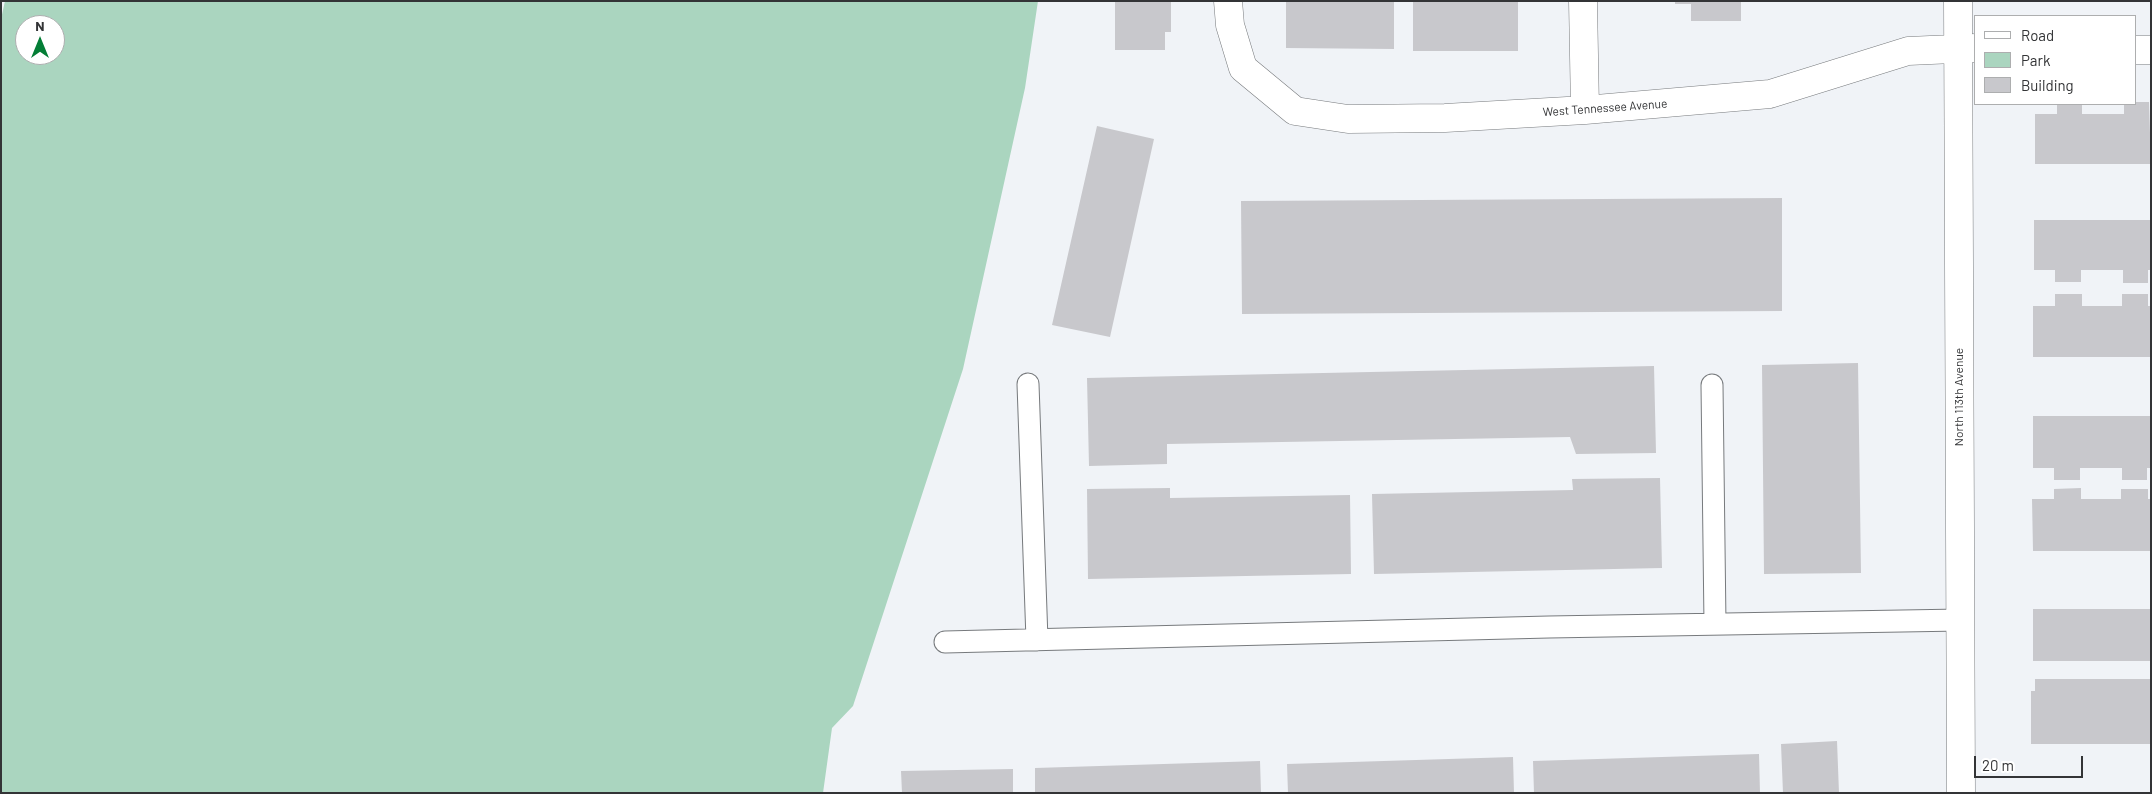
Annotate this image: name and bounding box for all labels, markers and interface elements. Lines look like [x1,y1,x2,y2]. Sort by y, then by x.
north arrow [15,15,65,65]
legend [1974,15,2137,105]
text: N [35,17,45,34]
text: Road [2021,26,2054,44]
text: Park [2021,51,2050,69]
text: Building [2021,76,2074,94]
street label: West Tennessee Avenue [1542,96,1668,120]
street label: North 113th Avenue [1952,348,1966,446]
scale bar [1977,746,2086,778]
text: 20 m [1982,756,2014,774]

